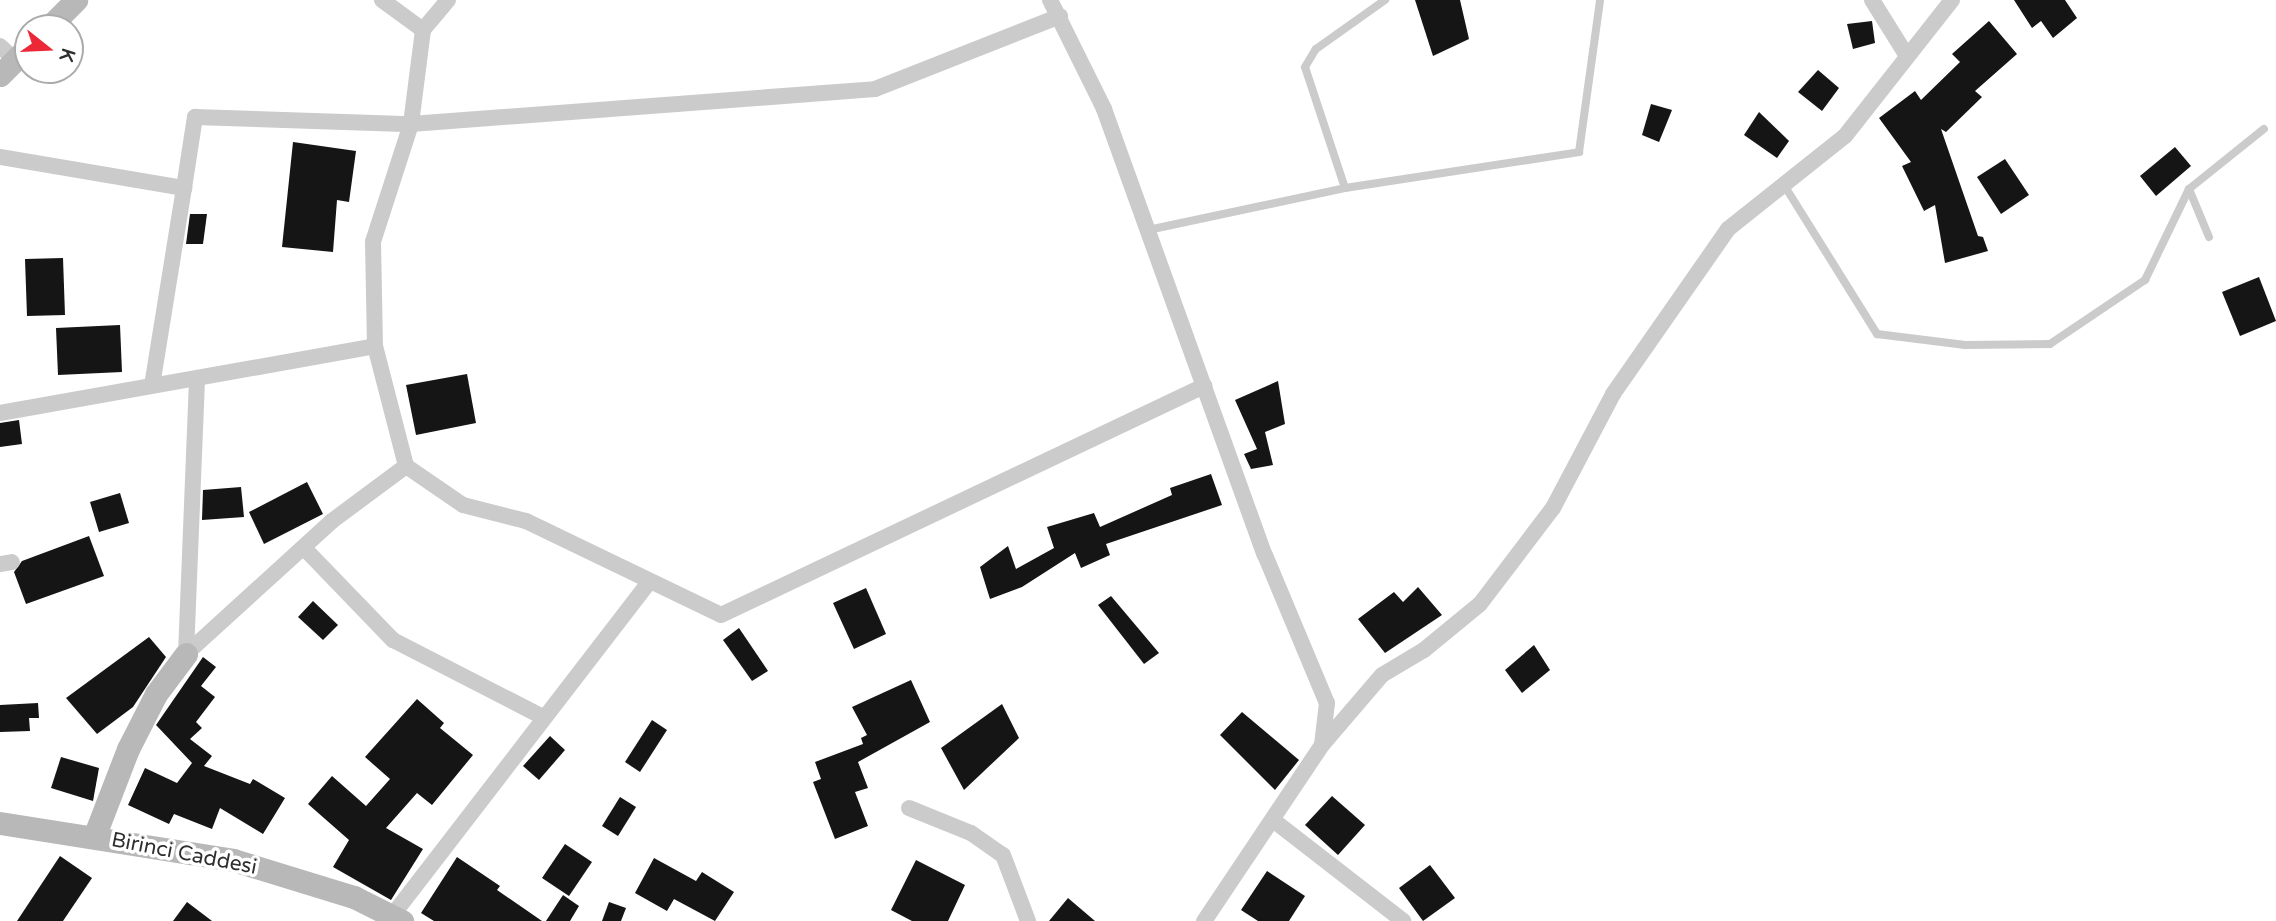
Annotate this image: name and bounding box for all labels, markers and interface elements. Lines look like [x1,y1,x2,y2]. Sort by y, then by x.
north arrow [14,14,84,84]
text: K [55,45,80,64]
street label: Birinci Caddesi [109,828,259,880]

